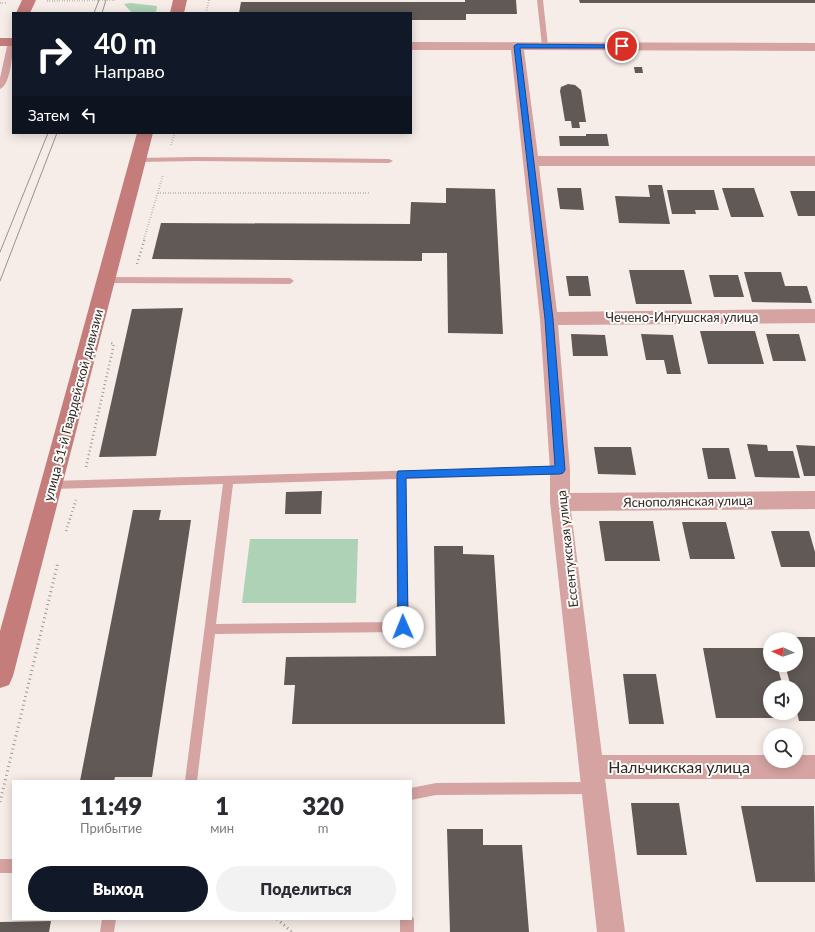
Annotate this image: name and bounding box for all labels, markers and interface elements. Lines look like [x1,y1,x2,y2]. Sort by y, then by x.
text: 40 m [94,26,157,60]
icon: right [28,28,80,80]
pin [605,29,639,63]
icon: arrive [611,35,633,57]
text: Направо [94,60,165,82]
icon: left [78,104,100,126]
text: Затем [28,106,70,124]
street label: улица 51-й Гвардейской дивизии [40,307,106,503]
street label: Чечено-Ингушская улица [606,309,758,325]
street label: Ессентукская улица [553,490,581,608]
street label: Яснополянская улица [622,492,753,510]
position arrow [382,606,424,648]
north arrow [763,632,803,672]
map controls [763,632,803,768]
button: sound [763,680,803,720]
button: search [763,728,803,768]
street label: Нальчикская улица [608,757,750,776]
text: 11:49 [80,791,142,820]
text: 1 [215,791,229,820]
text: 320 [302,791,344,820]
text: Прибытие [80,820,142,836]
text: мин [210,820,234,836]
text: m [318,820,328,836]
button: Выход [28,866,208,912]
button: Поделиться [216,866,396,912]

